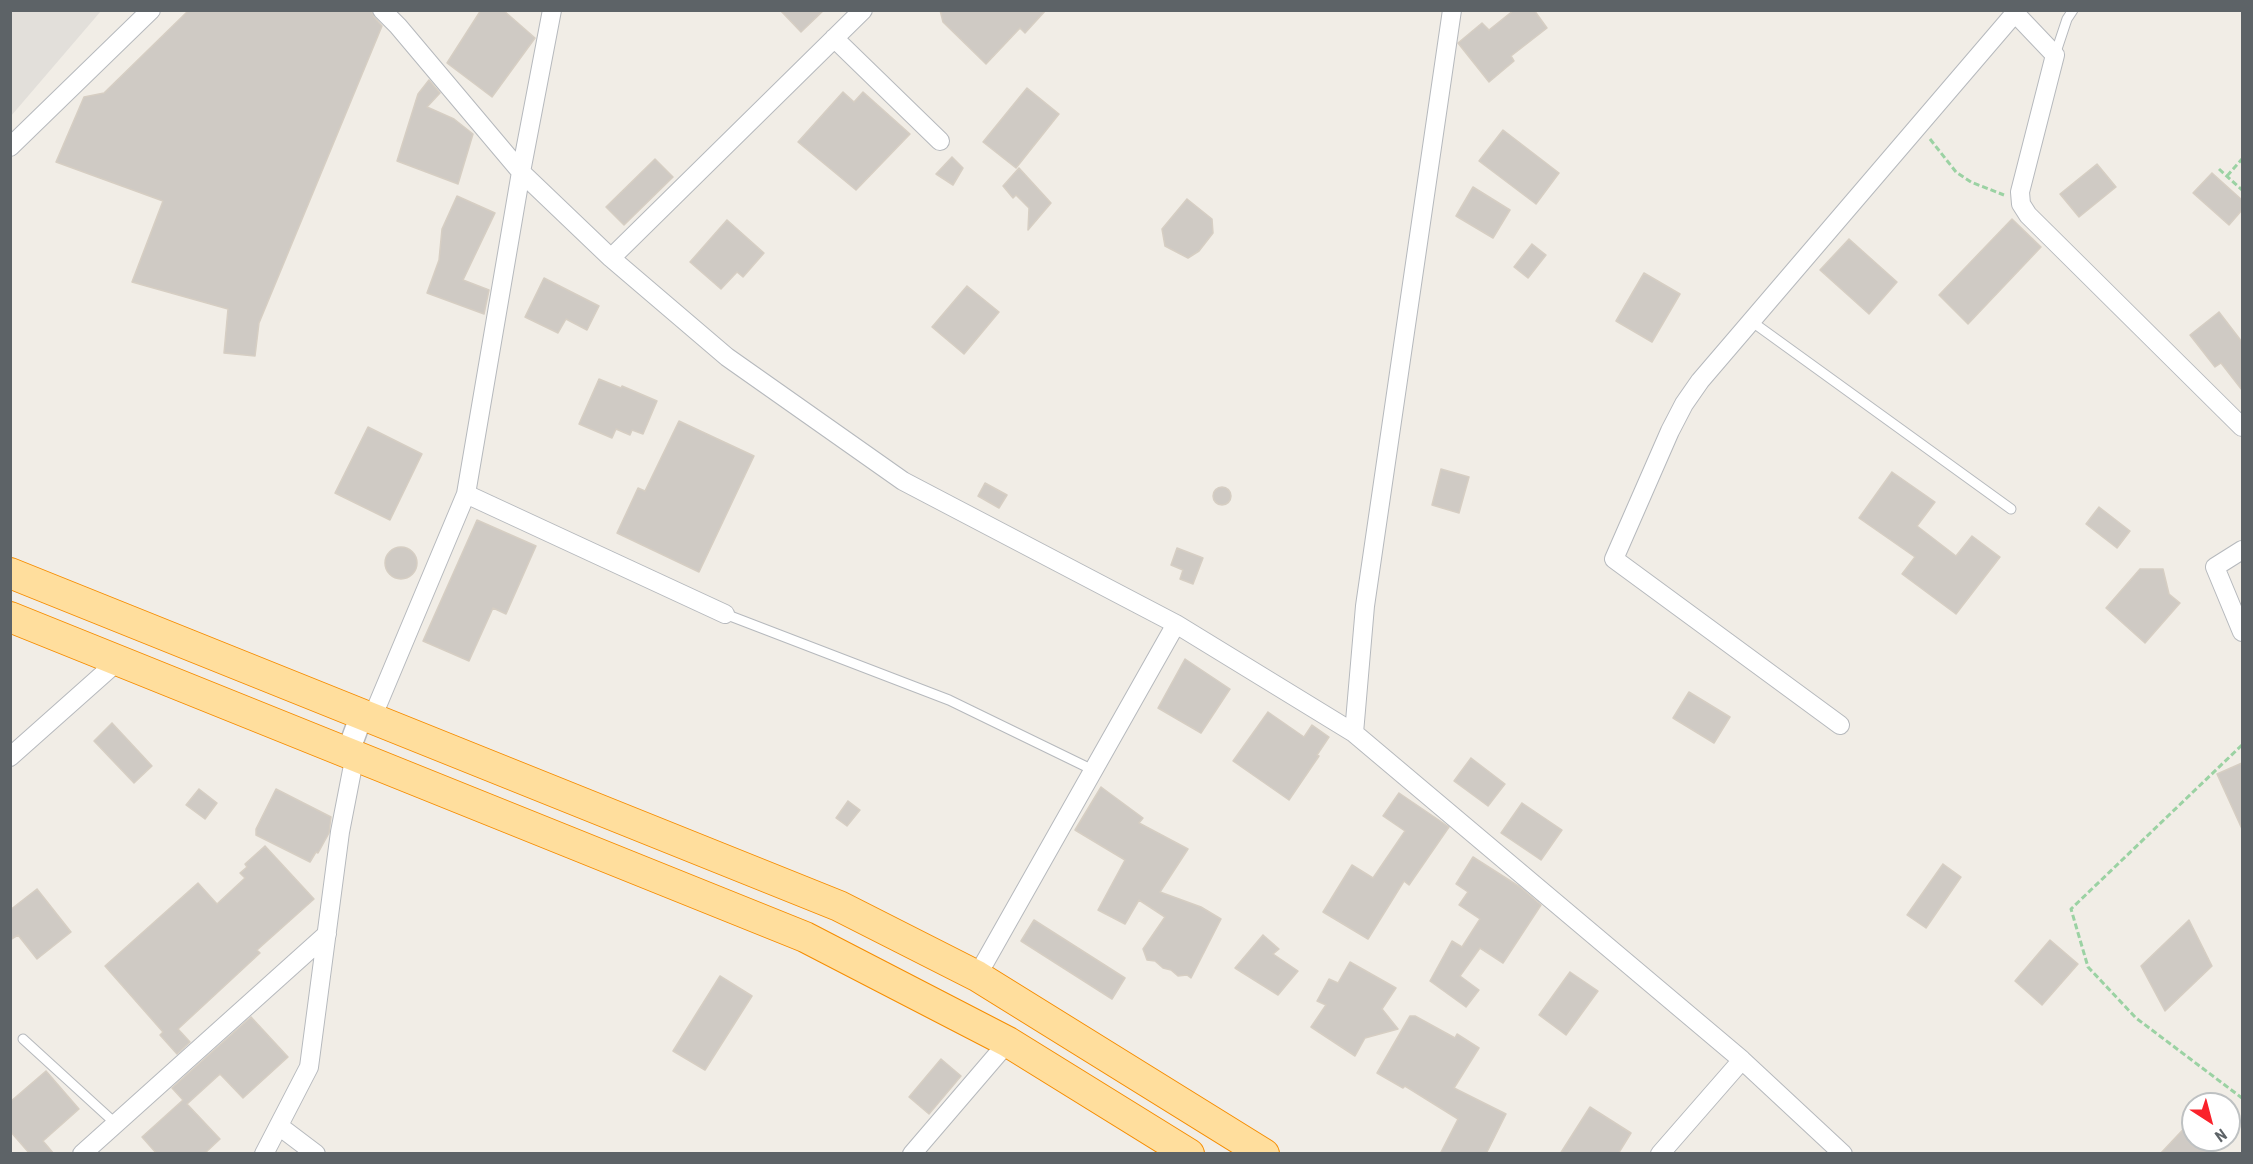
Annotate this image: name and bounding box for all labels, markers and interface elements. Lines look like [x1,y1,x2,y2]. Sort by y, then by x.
north arrow [2181,1092,2241,1152]
text: N [2211,1125,2230,1146]

